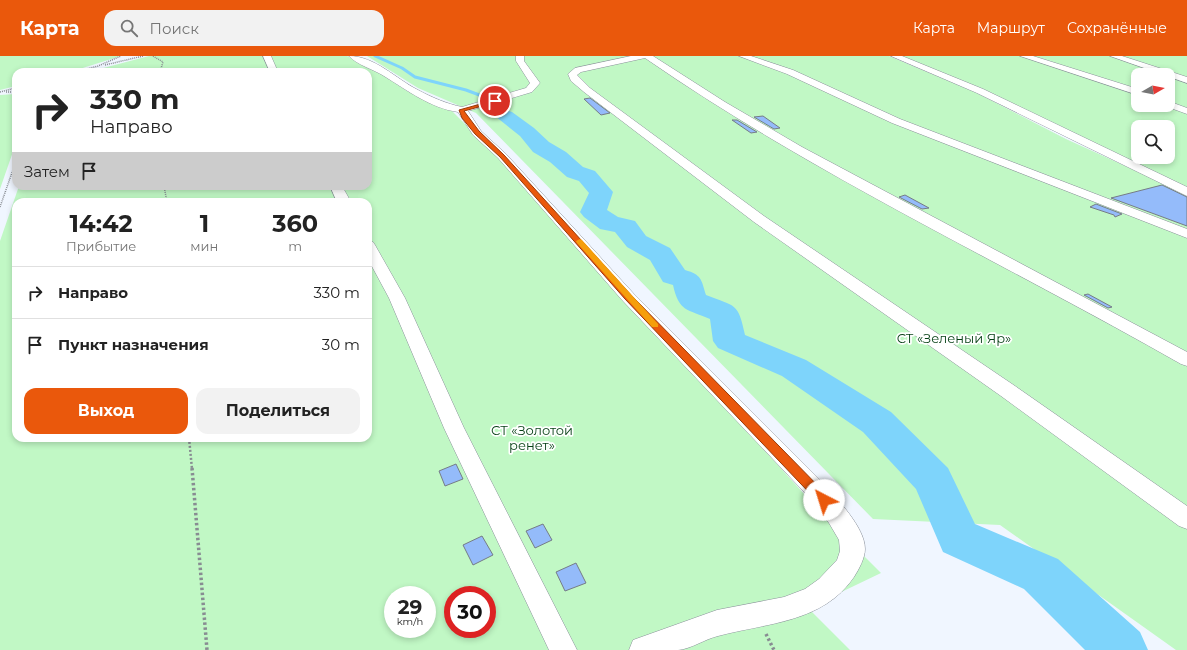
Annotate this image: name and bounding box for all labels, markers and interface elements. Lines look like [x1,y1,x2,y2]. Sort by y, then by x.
search box [104,10,384,46]
text: Карта [20,17,80,40]
icon: search [118,17,140,39]
text: Поиск [150,19,199,38]
text: Карта [913,19,955,37]
text: Маршрут [977,19,1045,37]
text: Сохранённые [1067,19,1167,37]
north arrow [1131,68,1175,112]
map controls [1131,68,1175,164]
text: 330 m [90,82,179,116]
icon: right [24,84,76,136]
pin [478,84,512,118]
icon: arrive [484,90,506,112]
text: Направо [90,116,173,138]
button: search [1131,120,1175,164]
icon: arrive [78,160,100,182]
text: Затем [24,162,70,181]
text: 14:42 [70,209,133,238]
text: 1 [200,209,209,238]
text: 360 [272,209,318,238]
text: Прибытие [66,238,136,254]
text: мин [190,238,218,254]
text: m [288,238,302,254]
icon: right [24,282,46,304]
text: Направо [58,283,128,302]
text: 330 m [313,283,360,302]
park label: СТ «Зеленый Яр» [897,330,1011,346]
icon: arrive [24,334,46,356]
text: Пункт назначения [58,335,209,354]
text: 30 m [322,335,360,354]
button: Выход [24,388,188,434]
button: Поделиться [196,388,360,434]
park label: СТ «Золотой ренет» [491,422,573,453]
position arrow [803,479,845,521]
speed limit sign: 30 [444,586,496,638]
text: 29 [398,595,422,619]
text: km/h [397,615,423,628]

